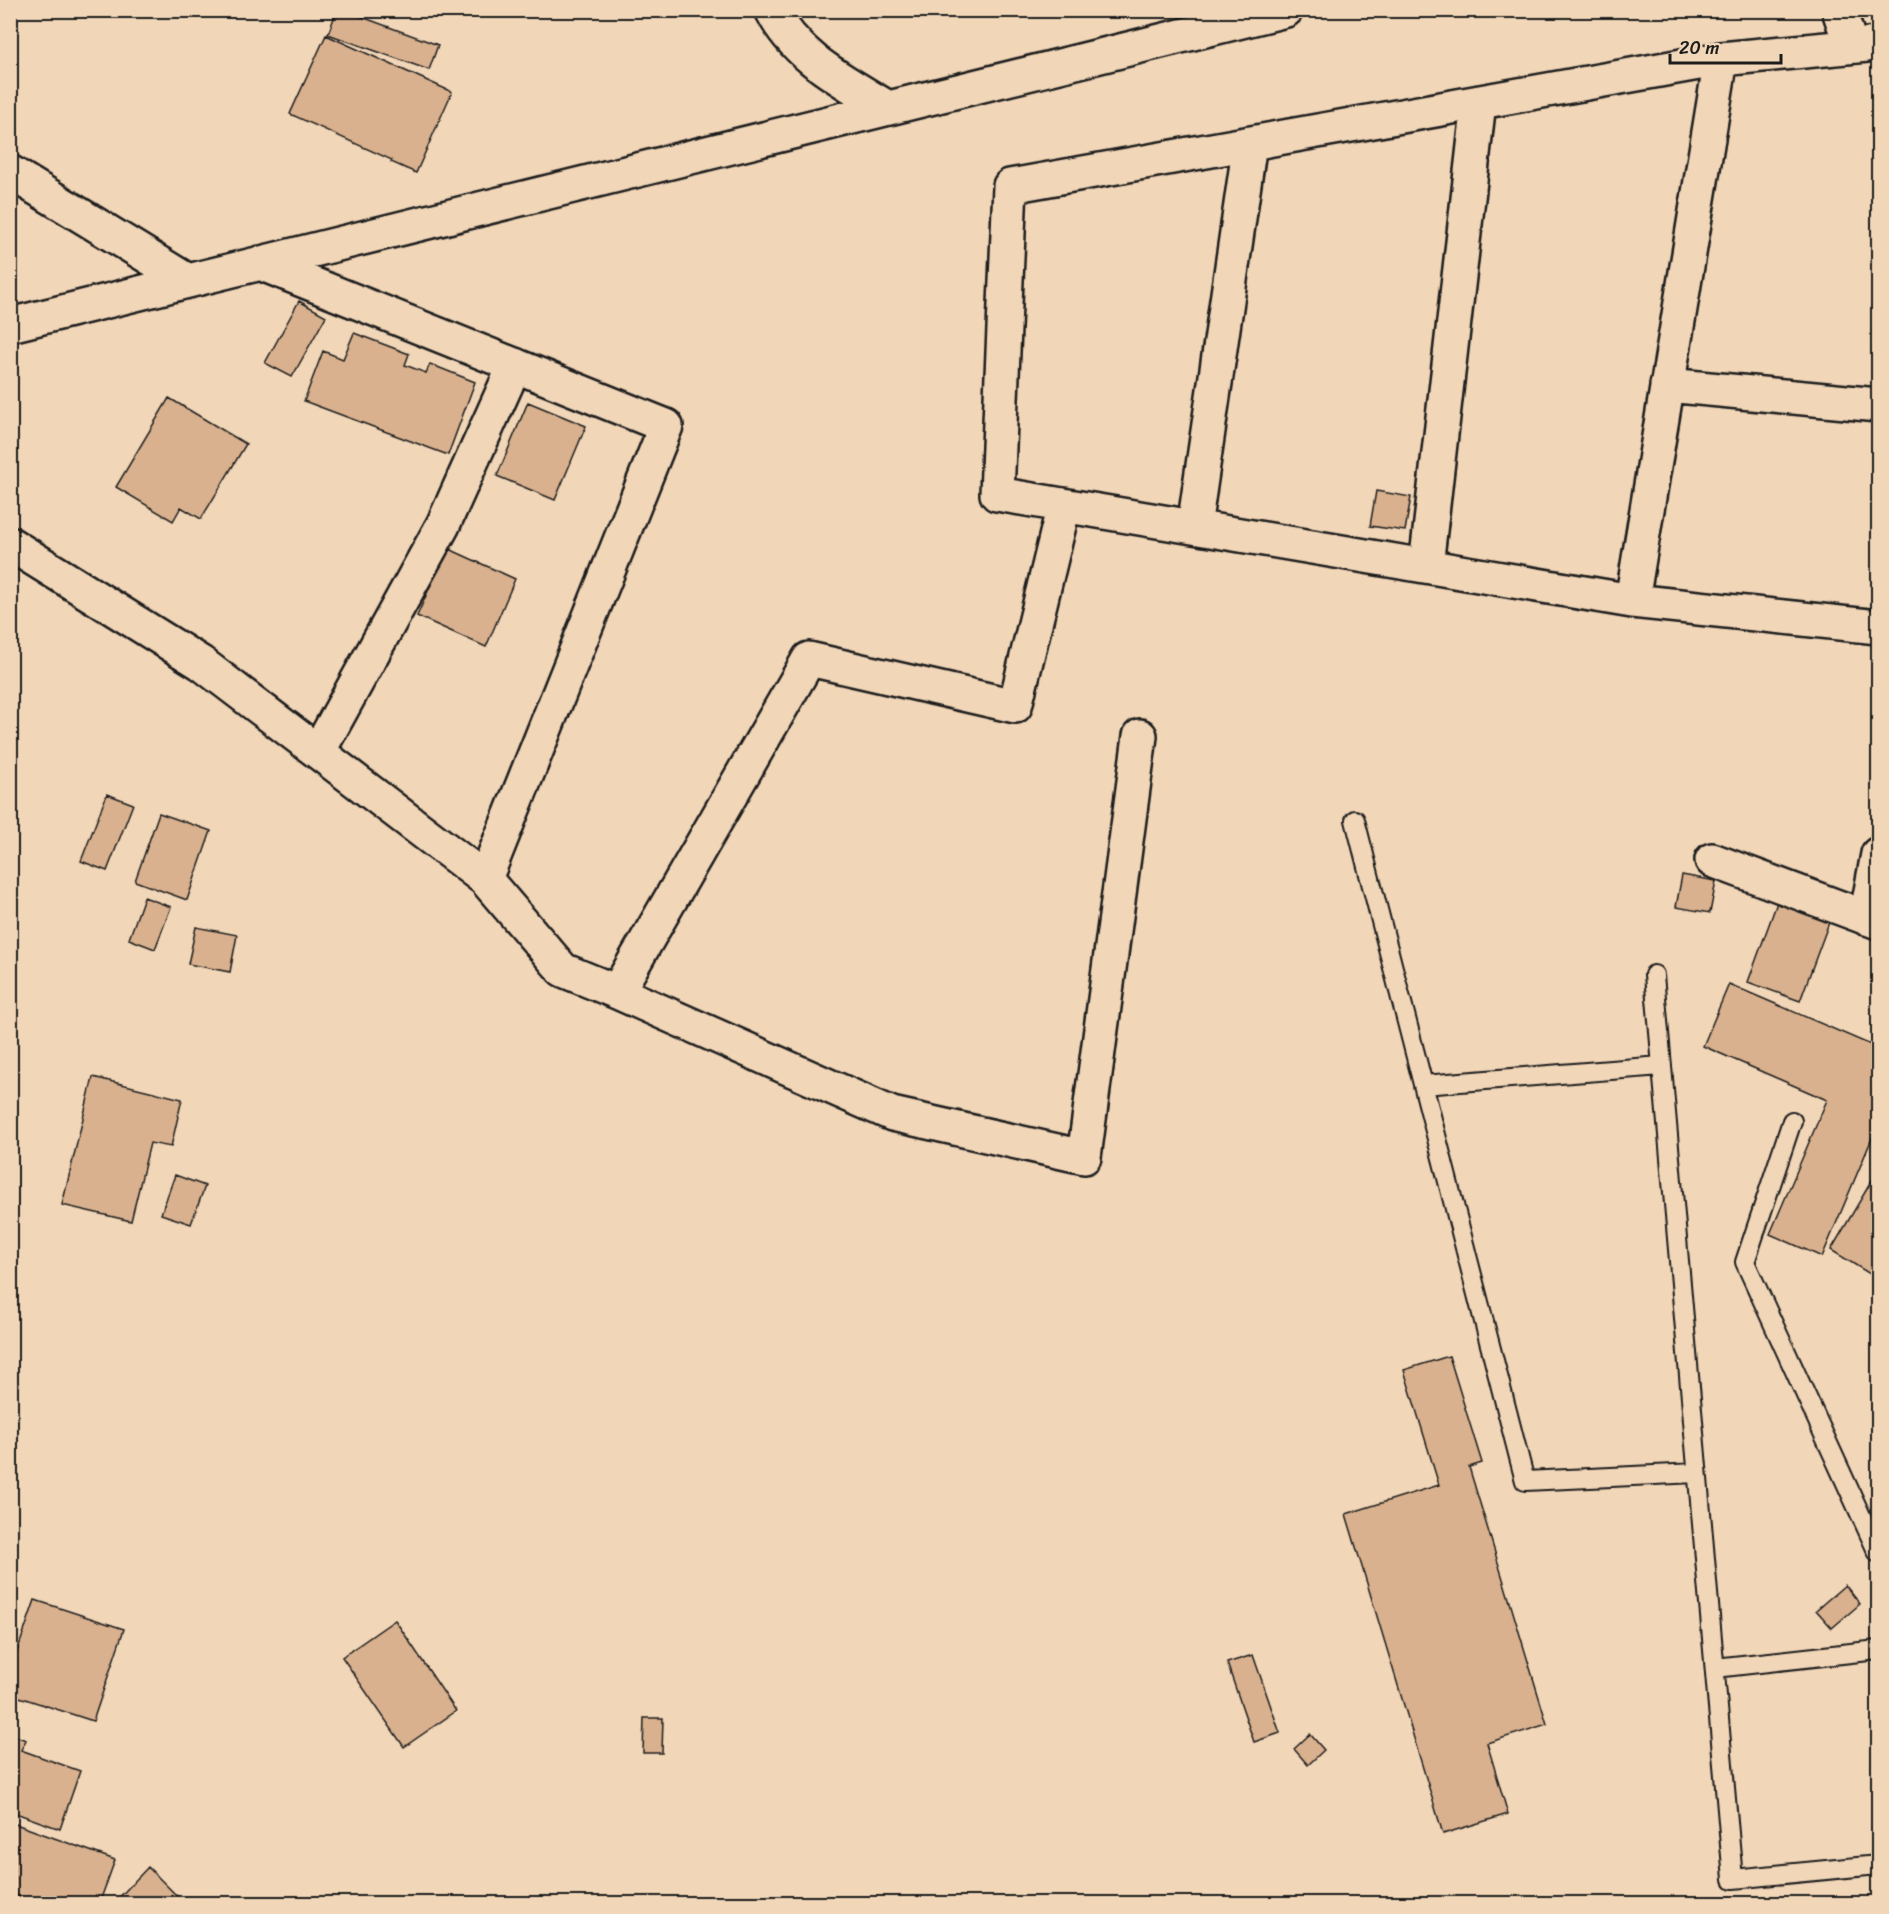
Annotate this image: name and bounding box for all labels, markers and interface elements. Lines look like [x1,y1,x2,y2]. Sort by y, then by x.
scale bar [1670,27,1781,65]
text: 20 m [1679,32,1719,64]

